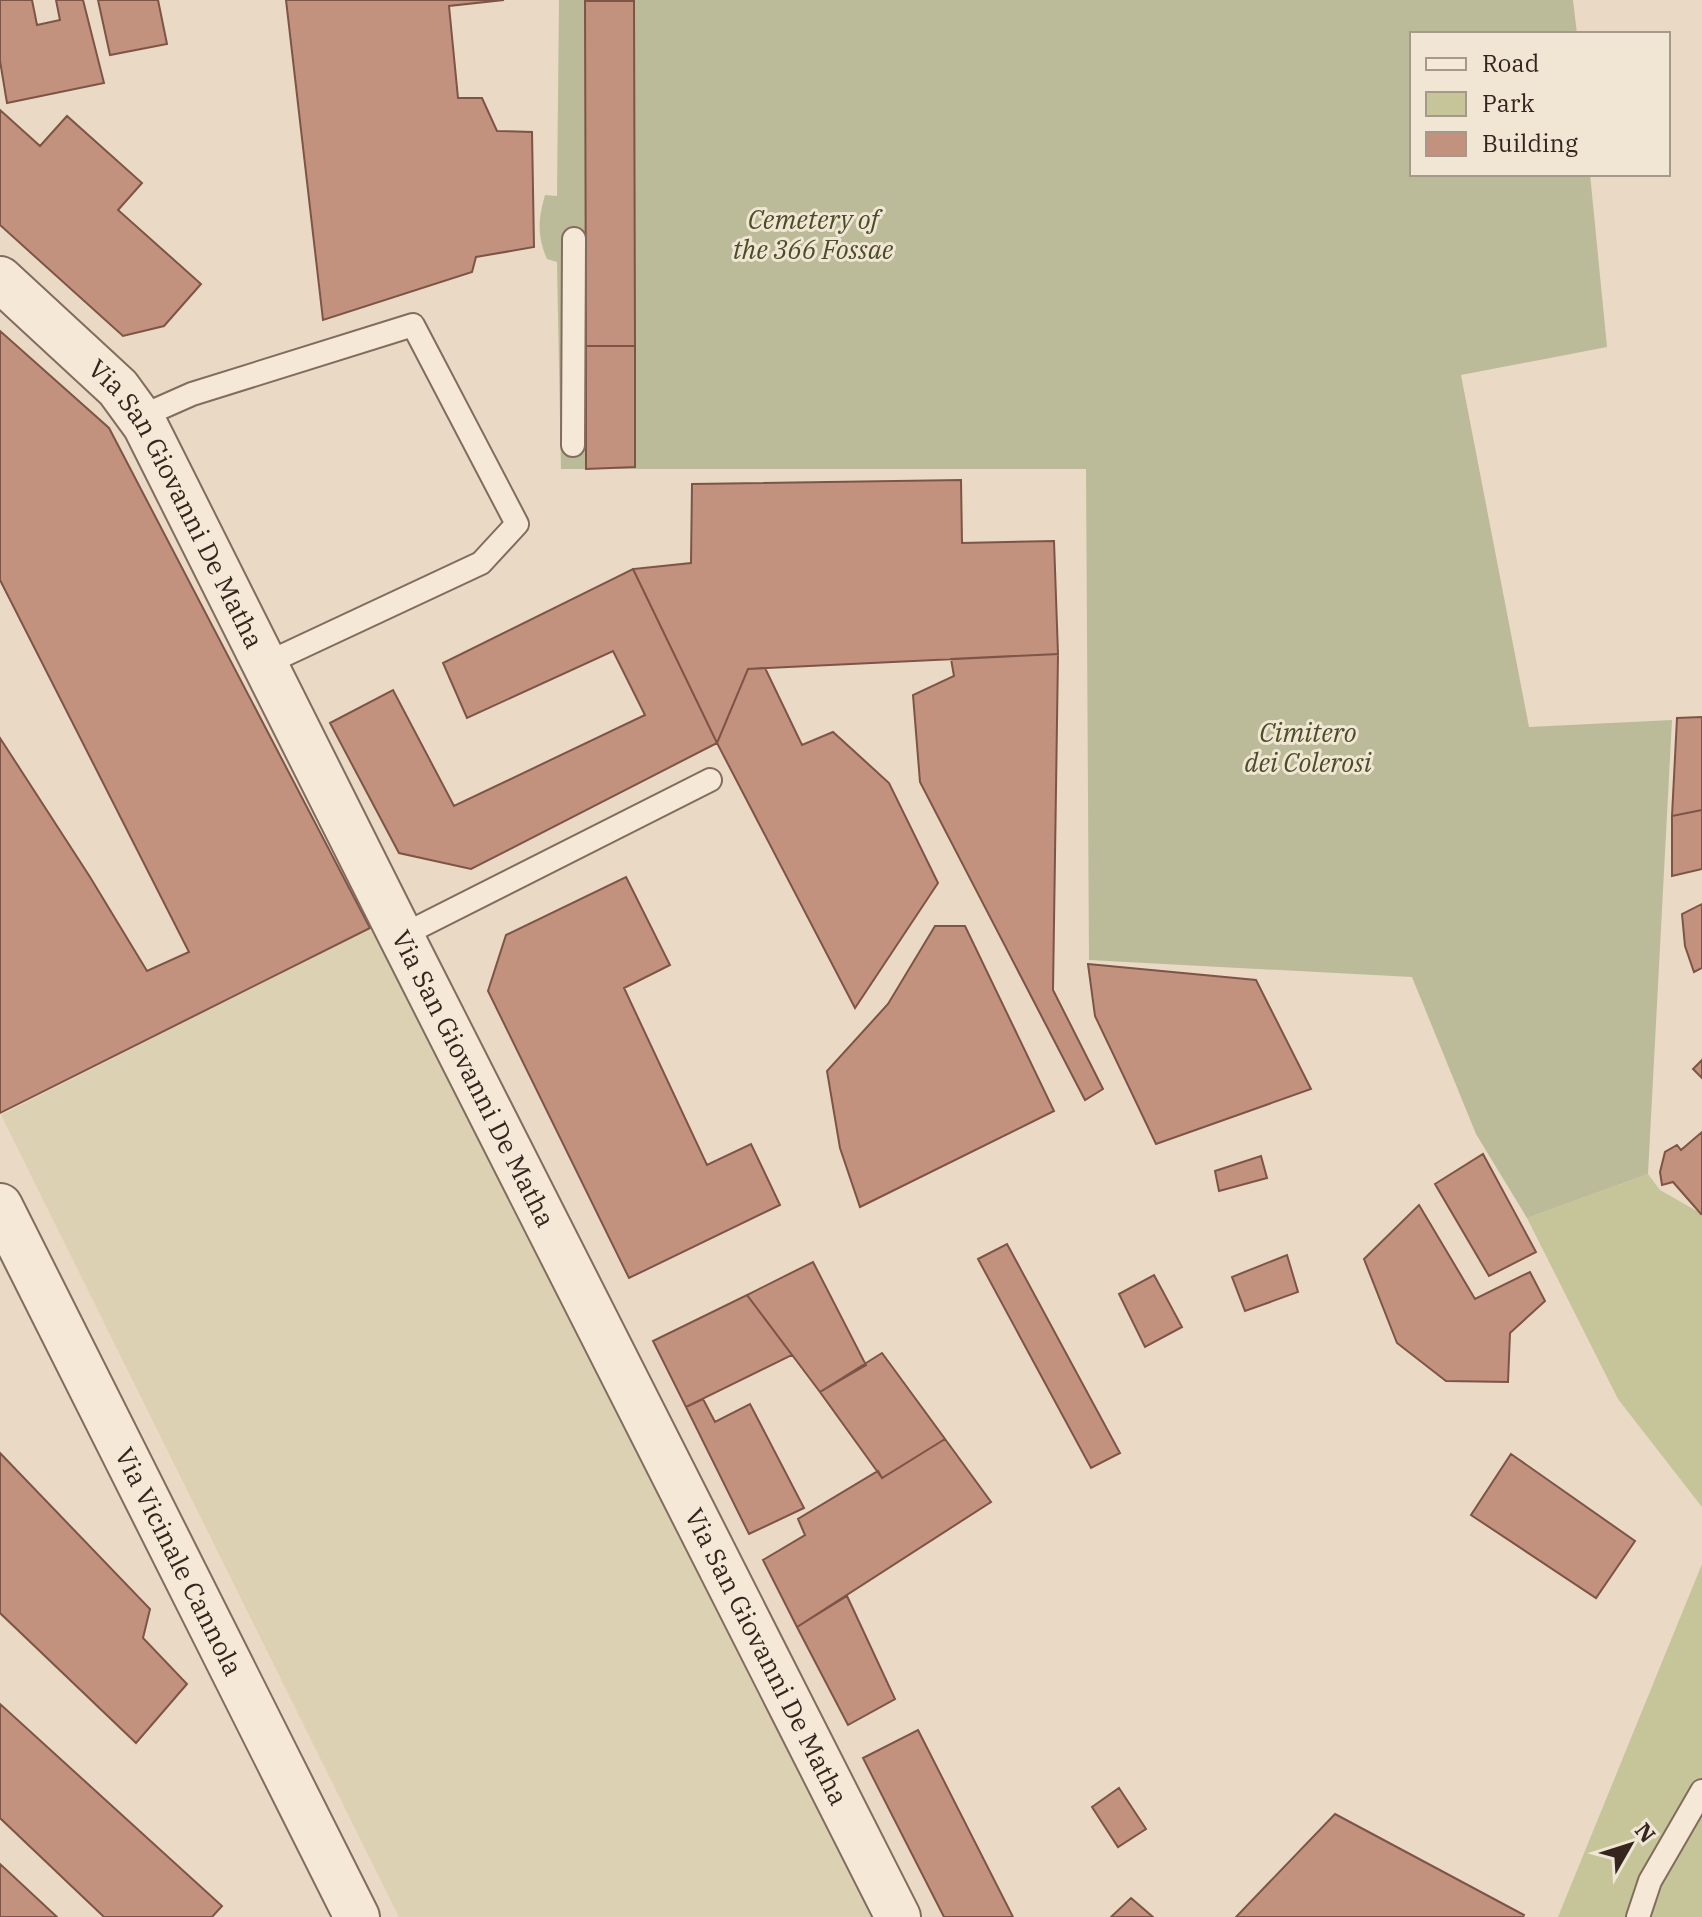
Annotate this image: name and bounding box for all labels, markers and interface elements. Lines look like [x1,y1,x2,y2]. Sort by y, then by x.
legend [1410,32,1670,176]
text: Road [1482,47,1539,79]
text: Park [1482,87,1534,119]
text: Building [1482,127,1578,159]
park label: Cemetery of the 366 Fossae [733,202,894,266]
street label: Via San Giovanni De Matha [81,351,272,654]
park label: Cimitero dei Colerosi [1244,715,1372,779]
street label: Via San Giovanni De Matha [385,924,564,1233]
street label: Via Vicinale Cannola [108,1441,251,1681]
street label: Via San Giovanni De Matha [678,1502,856,1811]
north arrow [1590,1805,1670,1885]
text: N [1629,1816,1663,1848]

